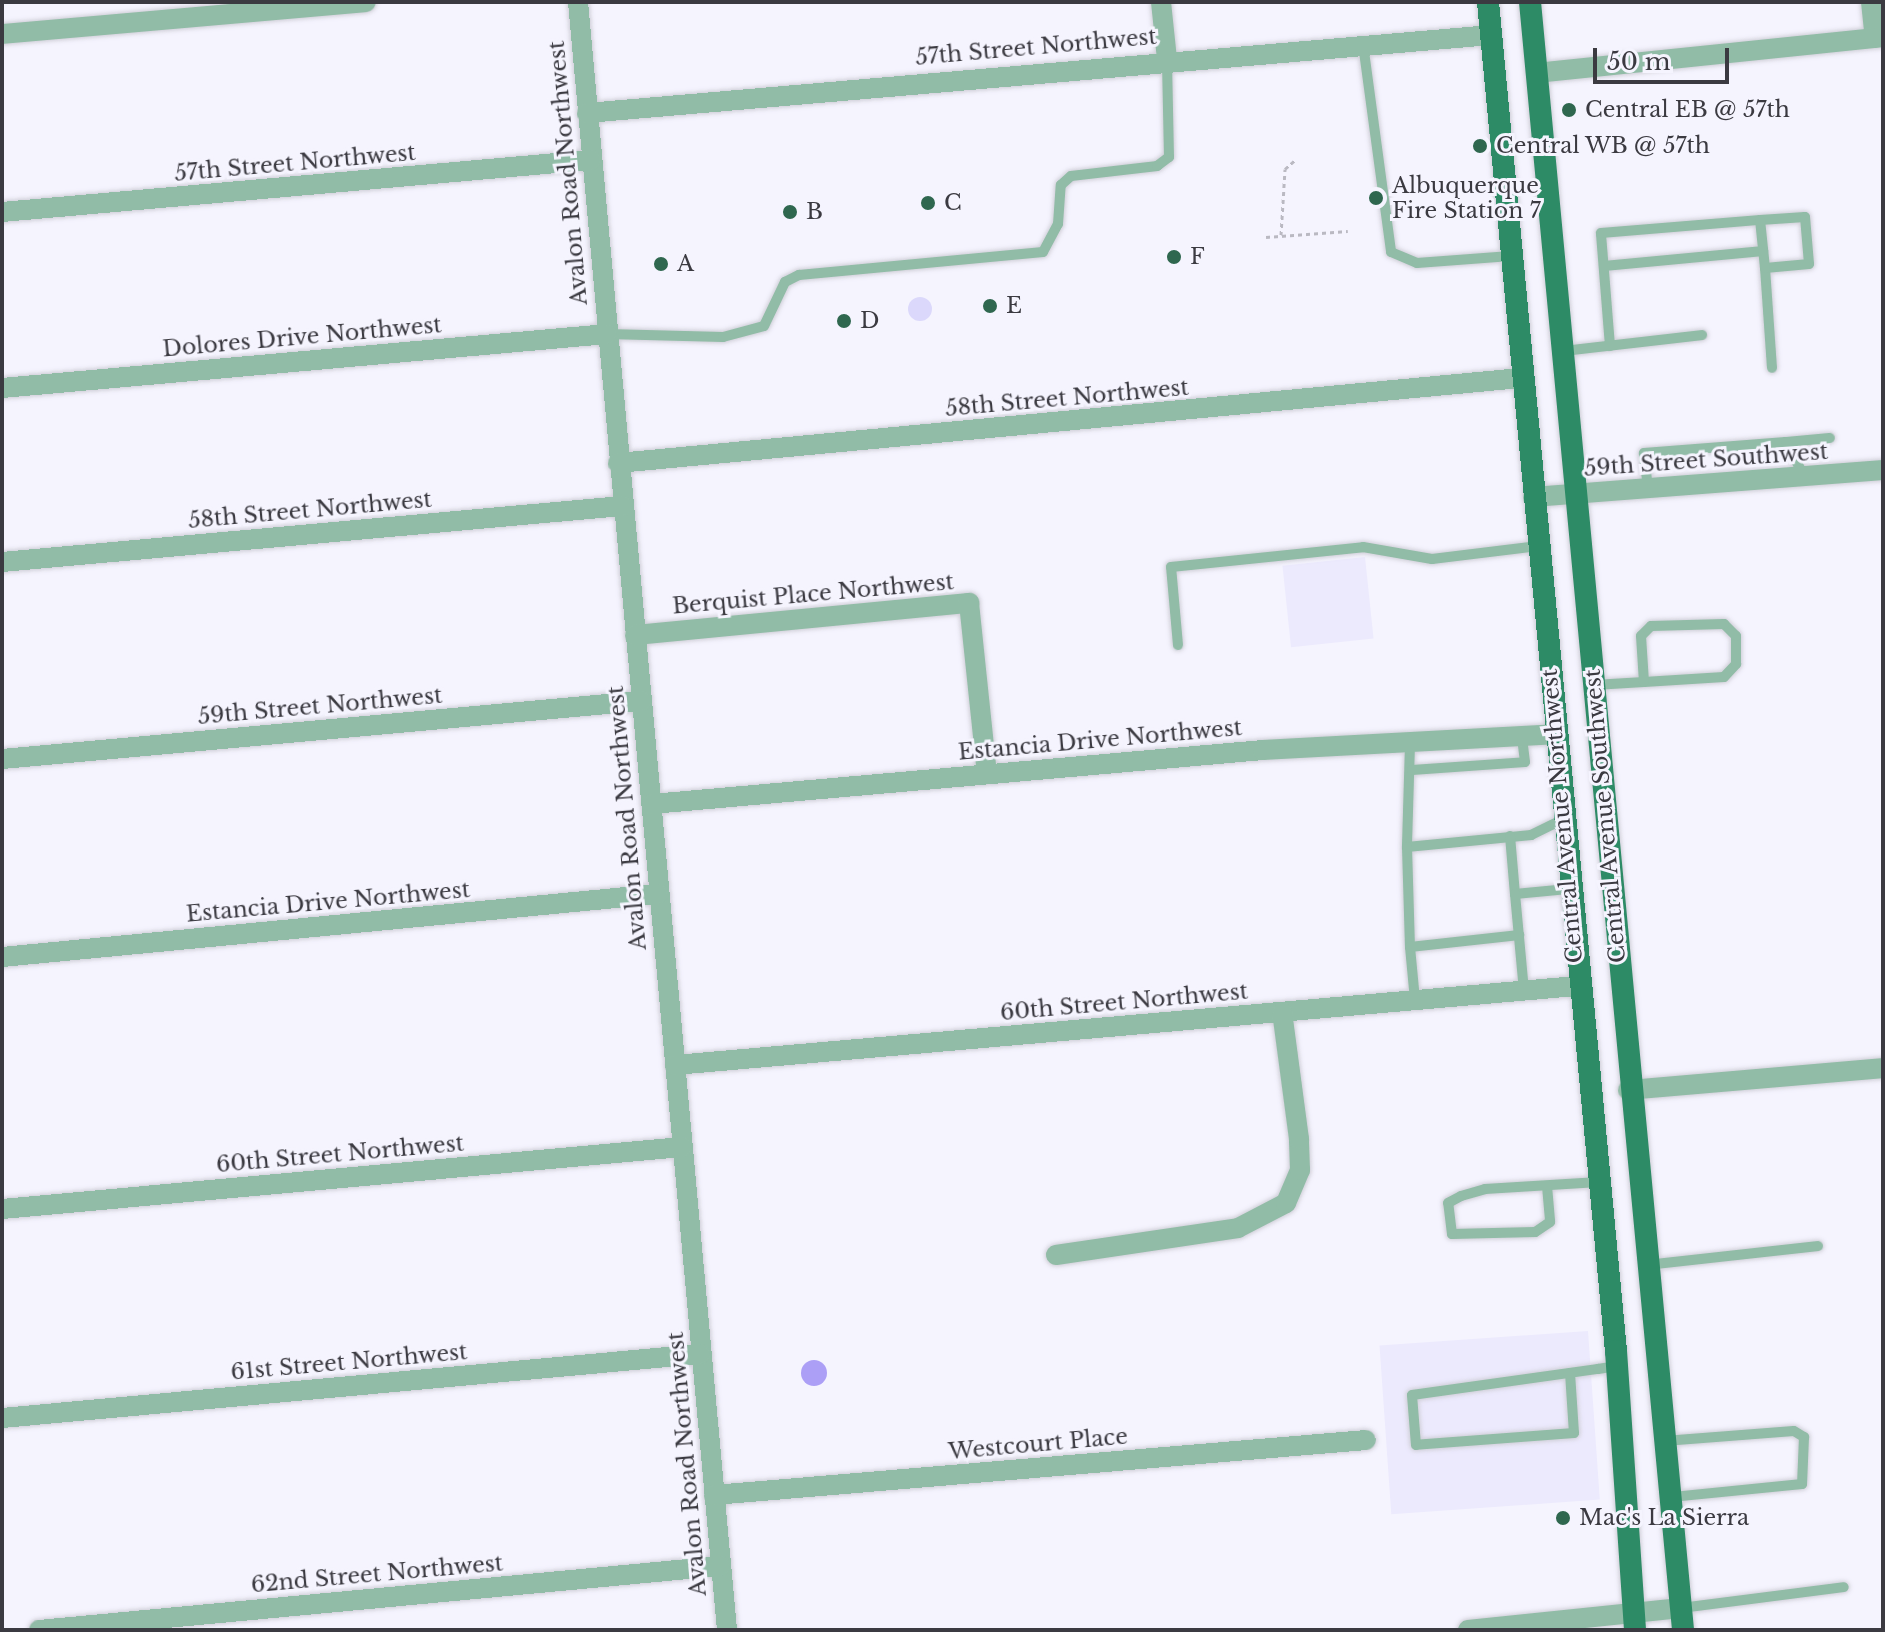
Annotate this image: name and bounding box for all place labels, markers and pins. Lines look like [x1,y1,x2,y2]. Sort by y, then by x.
place label: Central EB @ 57th [1585,97,1790,123]
marker: Central EB @ 57th [1560,101,1578,119]
place label: Central WB @ 57th [1496,133,1711,159]
marker: Central WB @ 57th [1471,137,1489,155]
place label: Albuquerque Fire Station 7 [1392,172,1541,224]
marker: Albuquerque Fire Station 7 [1367,189,1385,207]
place label: C [944,190,962,216]
marker: C [919,194,937,212]
place label: B [806,199,823,225]
marker: B [781,203,799,221]
place label: F [1190,244,1205,270]
marker: F [1165,248,1183,266]
place label: A [677,251,694,277]
marker: A [652,255,670,273]
place label: E [1006,293,1022,319]
marker: E [981,297,999,315]
place label: D [860,308,879,334]
marker: D [835,312,853,330]
place label: Mac's La Sierra [1579,1505,1749,1531]
marker: Mac's La Sierra [1554,1509,1572,1527]

